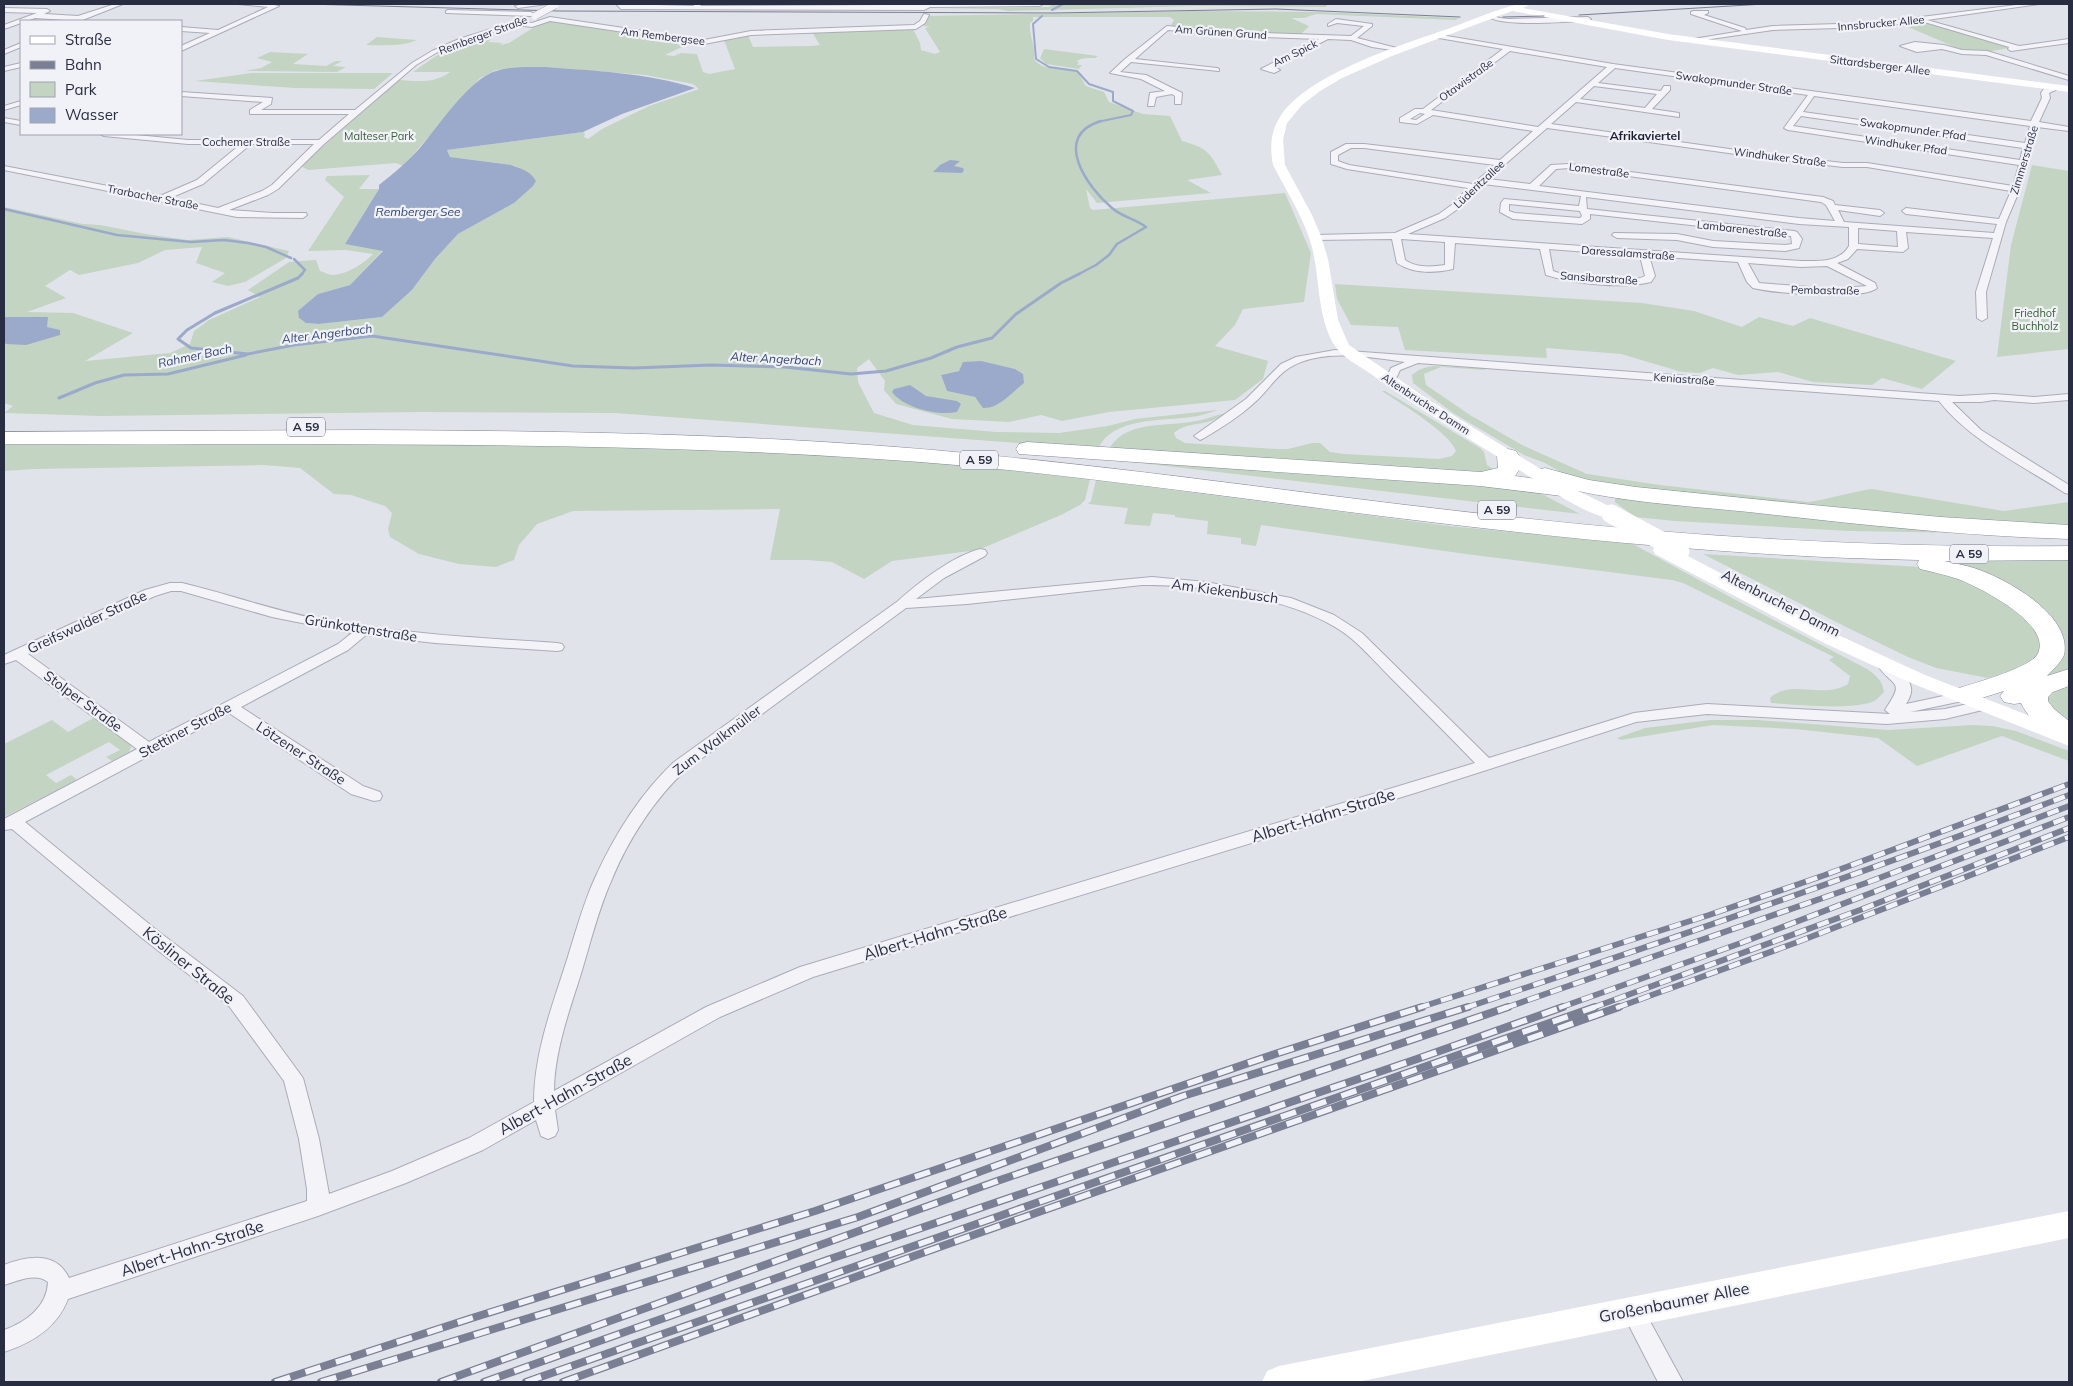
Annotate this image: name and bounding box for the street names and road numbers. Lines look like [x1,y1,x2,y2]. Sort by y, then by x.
street label: Remberger Straße [437,12,529,58]
street label: Innsbrucker Allee [1837,12,1925,34]
street label: Am Grünen Grund [1175,22,1267,42]
street label: Am Rembergsee [620,24,706,48]
street label: Am Spick [1270,36,1320,70]
street label: Sittardsberger Allee [1829,52,1931,78]
street label: Otawistraße [1436,56,1496,104]
street label: Swakopmunder Straße [1675,68,1793,98]
street label: Swakopmunder Pfad [1859,115,1967,143]
street label: Zimmerstraße [2007,124,2041,196]
street label: Windhuker Pfad [1864,132,1948,158]
street label: Cochemer Straße [202,135,290,149]
street label: Windhuker Straße [1733,144,1827,170]
street label: Lüderitzallee [1451,157,1507,211]
street label: Lomestraße [1568,159,1630,181]
street label: Trarbacher Straße [106,181,200,213]
street label: Lambarenestraße [1696,217,1788,241]
street label: Daressalamstraße [1581,243,1675,263]
street label: Sansibarstraße [1560,268,1638,288]
street label: Pembastraße [1791,282,1859,298]
street label: Altenbrucher Damm [1379,370,1473,438]
street label: Keniastraße [1653,370,1715,388]
road number: A 59 [287,418,325,437]
road number: A 59 [960,450,998,470]
road number: A 59 [1478,500,1516,520]
road number: A 59 [1950,544,1988,564]
street label: Altenbrucher Damm [1719,565,1843,641]
street label: Am Kiekenbusch [1171,575,1279,607]
street label: Greifswalder Straße [24,586,150,658]
street label: Grünkottenstraße [303,610,419,646]
street label: Stolper Straße [40,666,126,736]
street label: Stettiner Straße [136,698,234,762]
street label: Zum Walkmüller [669,700,765,779]
street label: Lötzener Straße [253,717,349,789]
street label: Albert-Hahn-Straße [1249,784,1397,846]
street label: Albert-Hahn-Straße [861,902,1009,964]
street label: Kösliner Straße [139,922,239,1008]
street label: Albert-Hahn-Straße [495,1049,635,1139]
street label: Albert-Hahn-Straße [118,1215,266,1281]
street label: Großenbaumer Allee [1597,1278,1751,1326]

